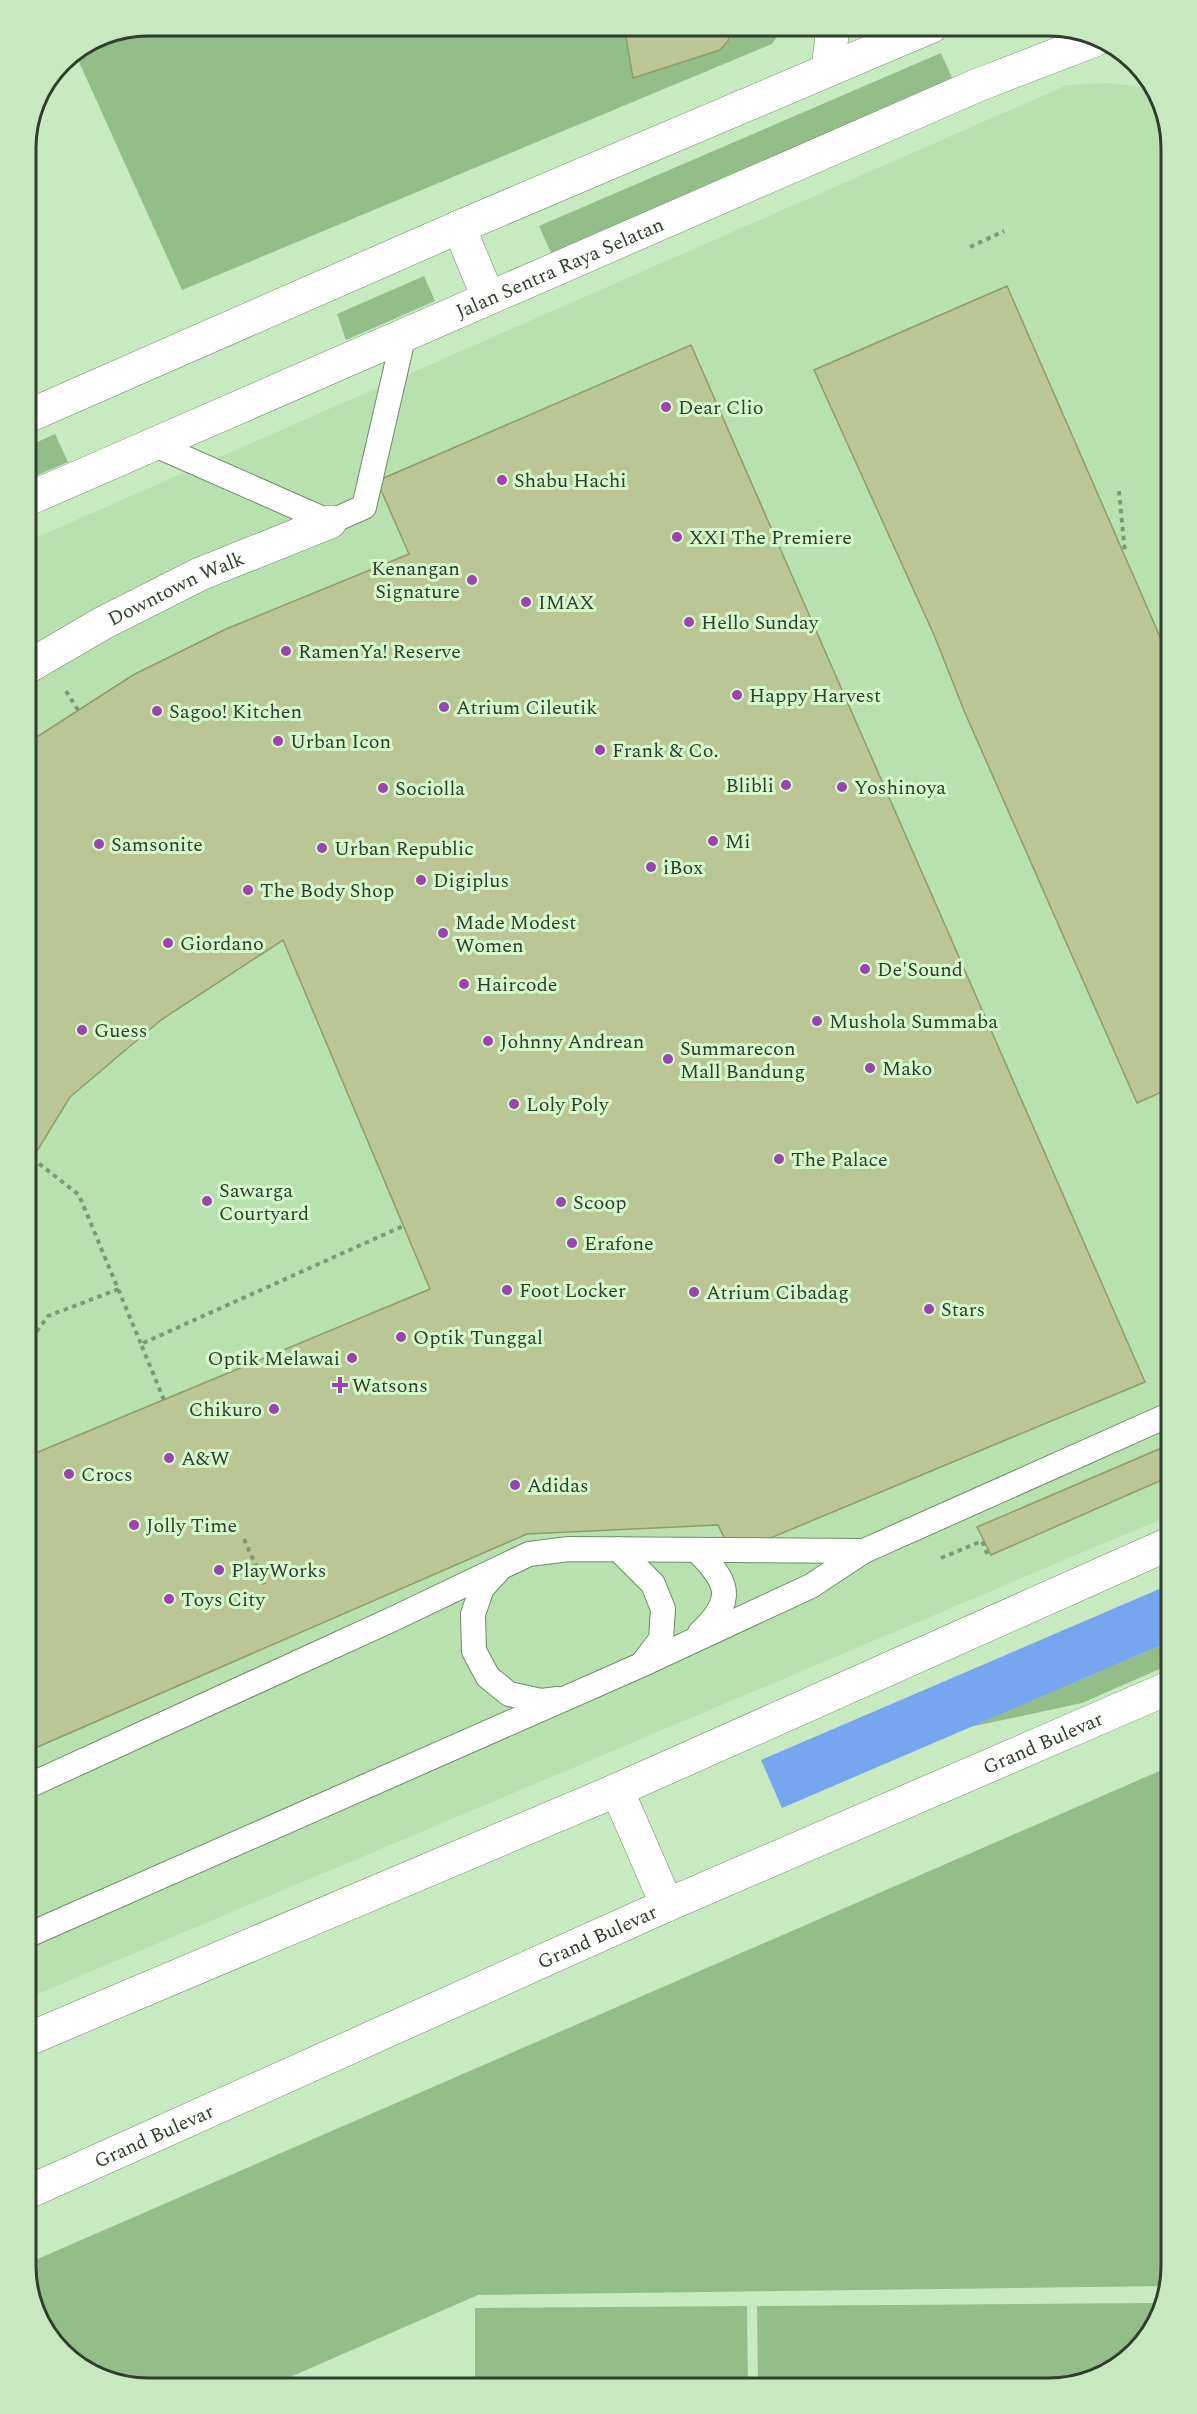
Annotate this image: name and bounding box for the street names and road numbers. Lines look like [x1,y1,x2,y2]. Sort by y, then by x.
street label: Jalan Sentra Raya Selatan [451,210,669,327]
street label: Downtown Walk [102,544,249,634]
street label: Grand Bulevar [978,1704,1108,1783]
street label: Grand Bulevar [533,1897,662,1977]
street label: Grand Bulevar [89,2097,219,2177]

